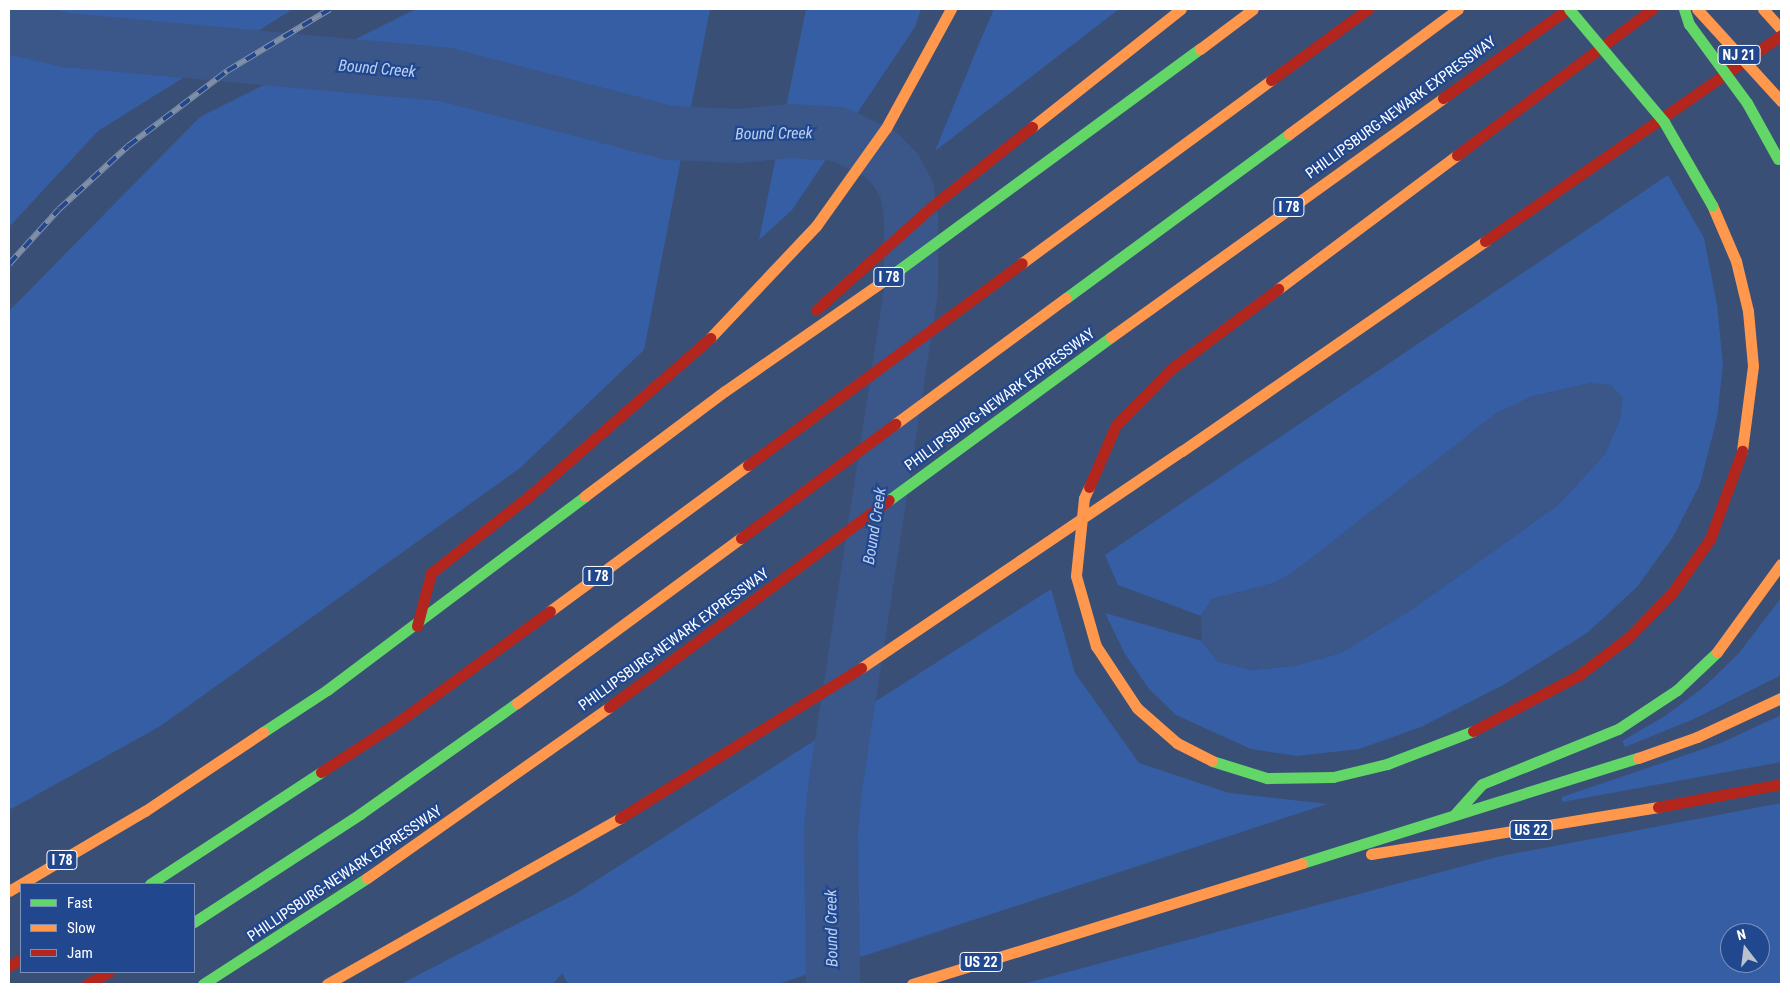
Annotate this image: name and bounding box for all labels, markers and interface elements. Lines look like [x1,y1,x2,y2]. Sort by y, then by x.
street label: PHILLIPSBURG-NEWARK EXPRESSWAY [1302,33,1500,183]
road number: NJ 21 [1716,44,1762,66]
water label: Bound Creek [338,56,416,82]
water label: Bound Creek [735,124,813,144]
road number: I 78 [1273,196,1305,218]
road number: I 78 [873,266,905,288]
street label: PHILLIPSBURG-NEWARK EXPRESSWAY [901,325,1099,475]
water label: Bound Creek [859,486,891,566]
road number: I 78 [582,564,614,588]
street label: PHILLIPSBURG-NEWARK EXPRESSWAY [575,565,773,715]
street label: PHILLIPSBURG-NEWARK EXPRESSWAY [244,802,446,946]
road number: US 22 [1508,818,1554,842]
road number: I 78 [46,848,78,872]
legend [20,883,195,973]
water label: Bound Creek [822,889,842,967]
text: Fast [67,894,92,912]
text: Slow [67,919,96,937]
north arrow [1720,923,1770,973]
text: N [1735,926,1748,943]
text: Jam [67,944,93,962]
road number: US 22 [958,950,1004,974]

